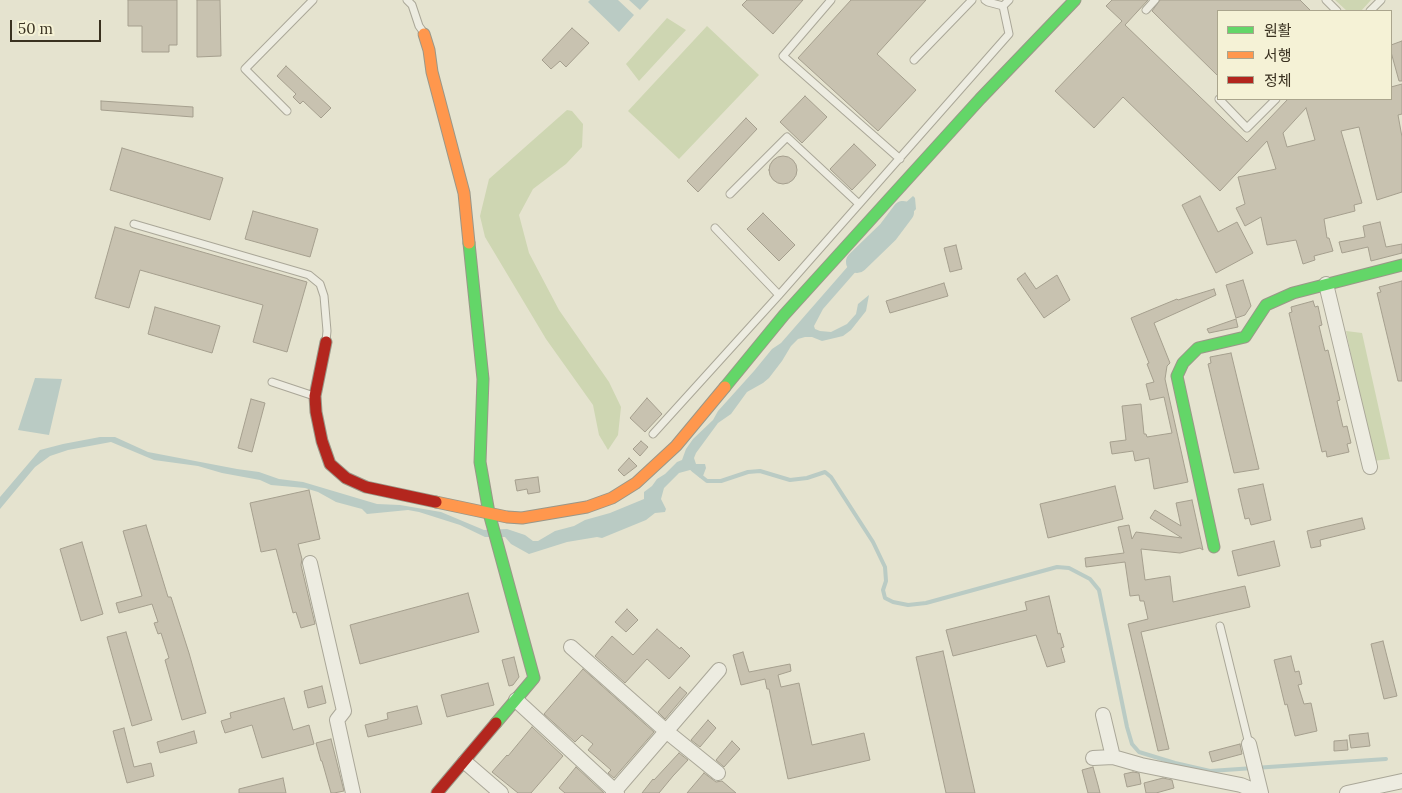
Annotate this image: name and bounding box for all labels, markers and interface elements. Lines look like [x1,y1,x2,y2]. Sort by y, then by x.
scale bar [12,10,104,42]
legend [1217,10,1392,100]
text: 50 m [18,19,53,38]
text: 원활 [1264,21,1292,40]
text: 서행 [1264,46,1292,65]
text: 정체 [1264,71,1292,90]

